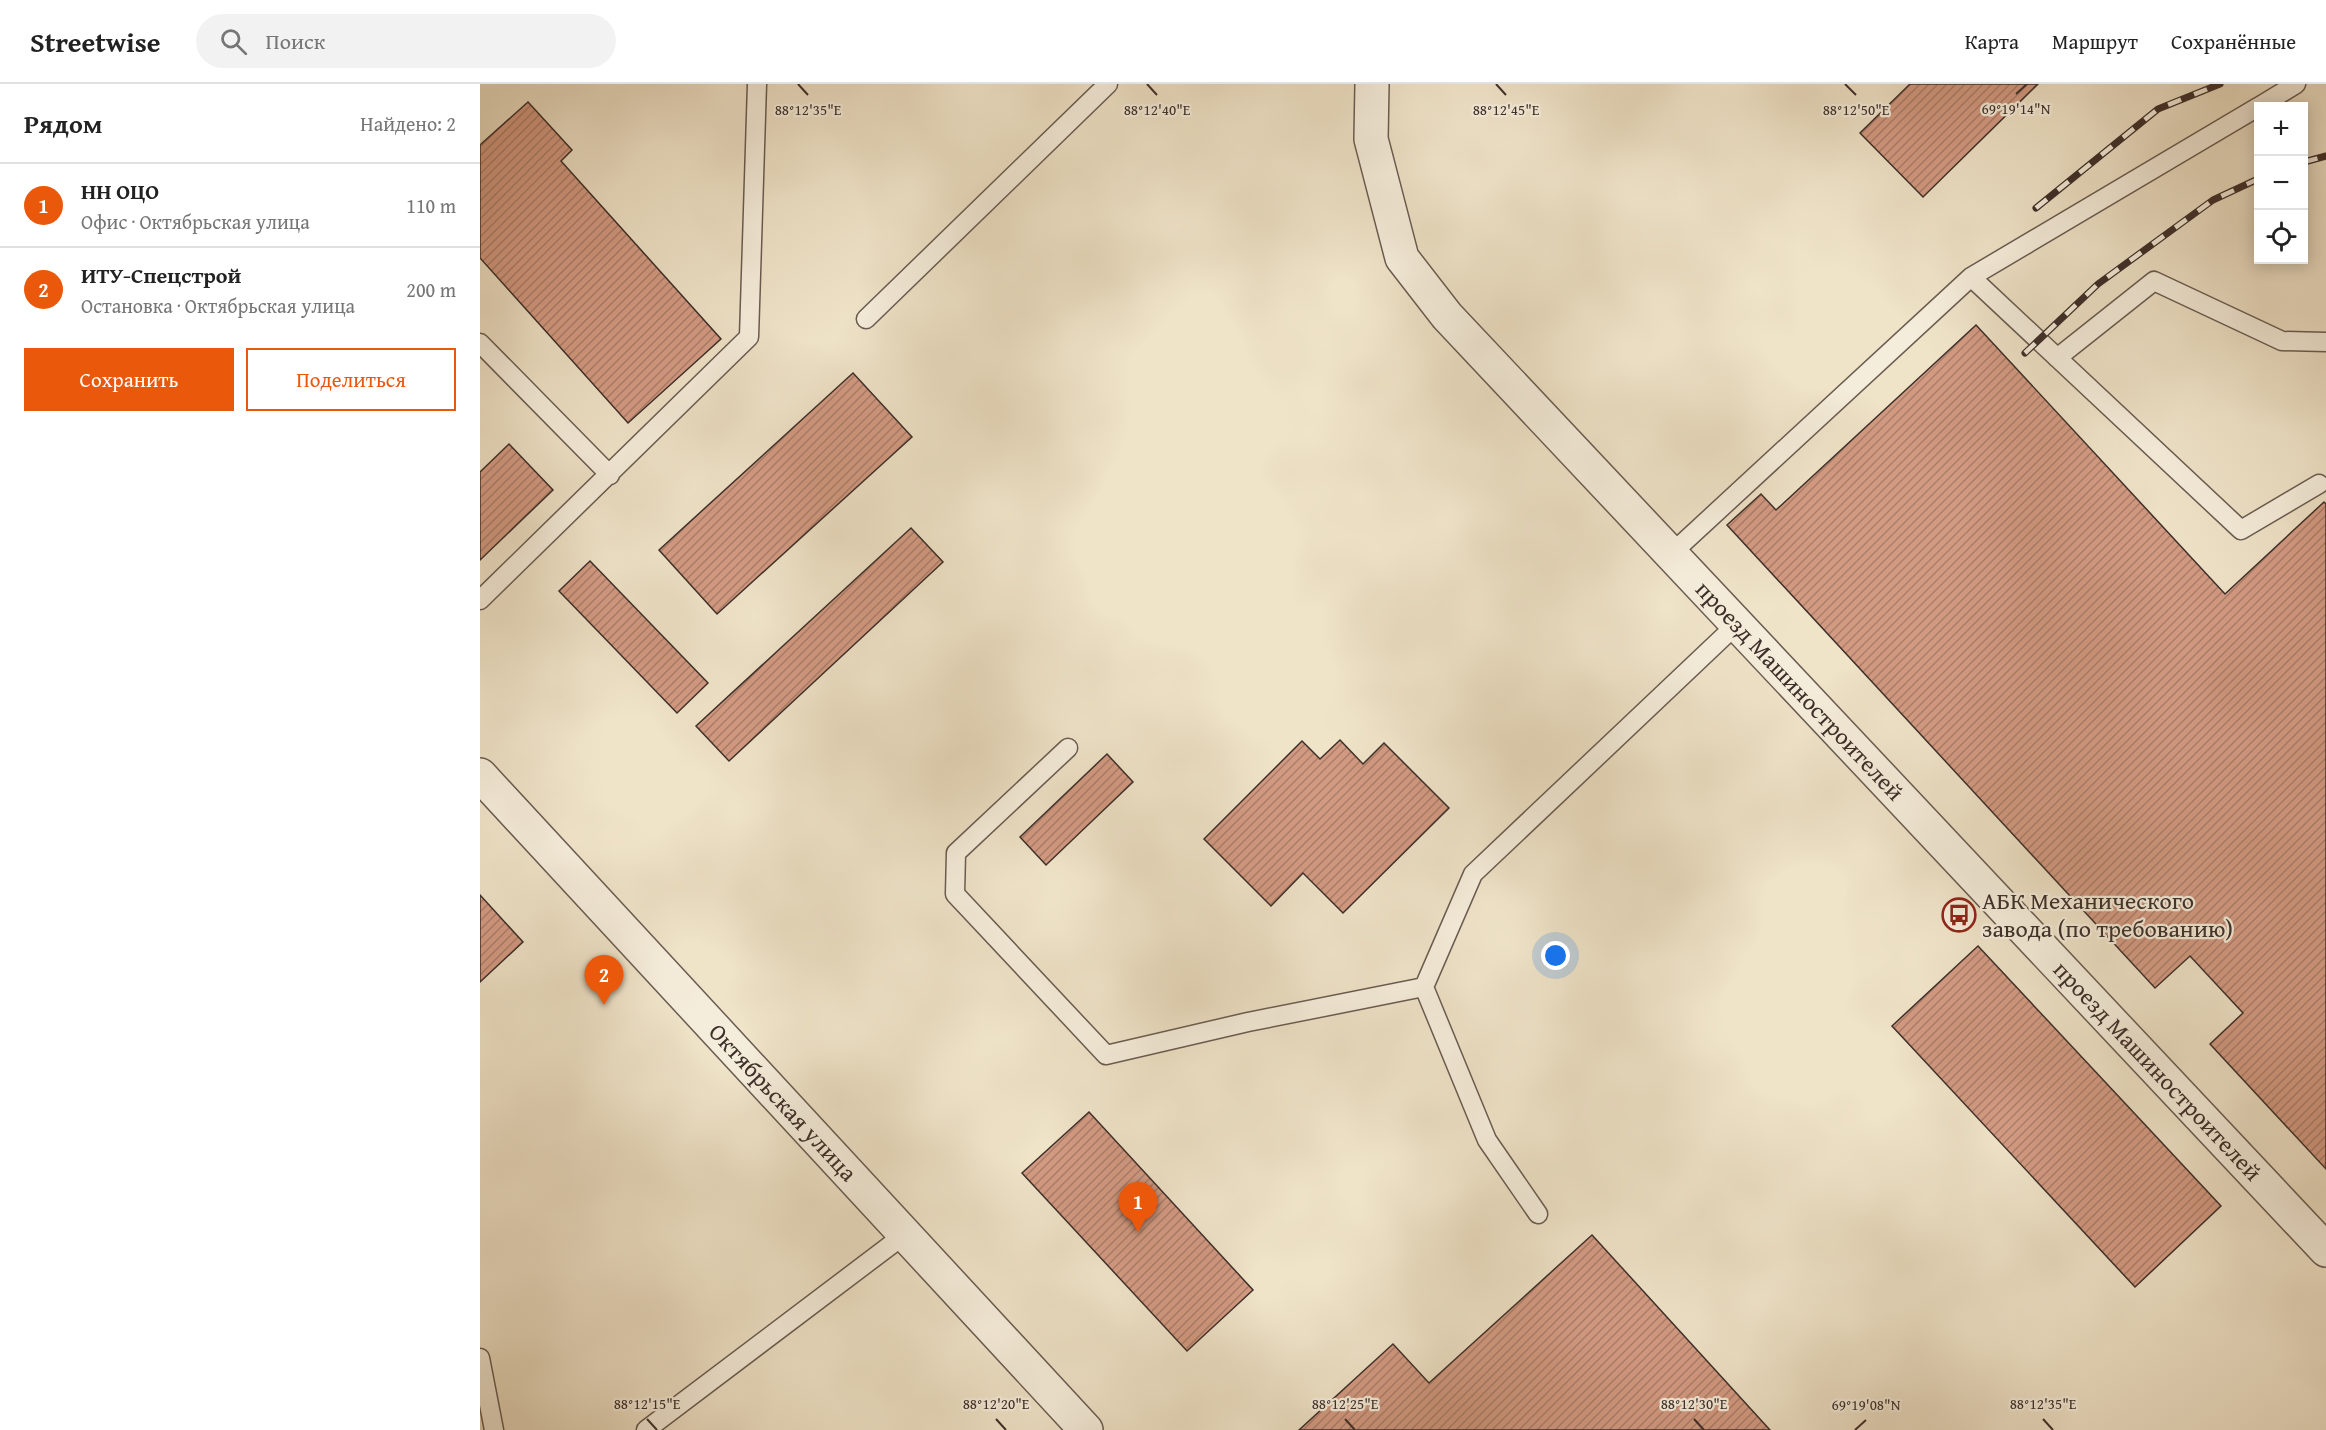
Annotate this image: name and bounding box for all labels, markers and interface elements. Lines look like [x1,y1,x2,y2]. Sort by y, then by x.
search box [196,14,616,68]
text: Streetwise [30,21,160,62]
icon: search [217,25,250,58]
text: Поиск [265,25,325,57]
text: Карта [1965,26,2019,57]
text: Маршрут [2052,26,2138,57]
text: Сохранённые [2171,26,2296,57]
text: 69°19'14"N [1982,98,2051,119]
text: 88°12'35"E [775,99,842,120]
text: 88°12'40"E [1124,99,1191,120]
text: 88°12'45"E [1473,99,1540,120]
text: 88°12'50"E [1823,99,1890,120]
map controls [2254,102,2308,264]
button: + [2254,102,2308,156]
text: Рядом [24,104,102,143]
text: Найдено: 2 [360,109,456,138]
button: − [2254,156,2308,210]
text: НН ОЦО [81,175,159,207]
text: 1 [38,191,49,220]
text: 110 m [406,191,456,220]
text: Офис · Октябрьская улица [81,207,310,236]
button: locate [2254,210,2308,264]
text: ИТУ-Спецстрой [81,259,241,291]
text: 2 [38,275,49,304]
text: 200 m [406,275,456,304]
text: Остановка · Октябрьская улица [81,291,355,320]
button: Сохранить [24,348,234,411]
button: Поделиться [246,348,456,411]
street label: проезд Машиностроителей [1688,572,1913,808]
place label: АБК Механического завода (по требованию) [1982,883,2233,946]
bus stop icon: АБК Механического завода (по требованию) [1941,897,1977,933]
your location [1541,941,1570,970]
street label: проезд Машиностроителей [2045,953,2270,1189]
pin: 2 [584,956,624,1005]
street label: Октябрьская улица [701,1015,866,1189]
pin: 1 [1118,1182,1158,1232]
text: 88°12'15"E [614,1393,681,1414]
text: 88°12'20"E [963,1393,1030,1414]
text: 88°12'25"E [1312,1393,1379,1414]
text: 88°12'30"E [1661,1393,1728,1414]
text: 88°12'35"E [2010,1393,2077,1414]
text: 69°19'08"N [1832,1394,1901,1415]

